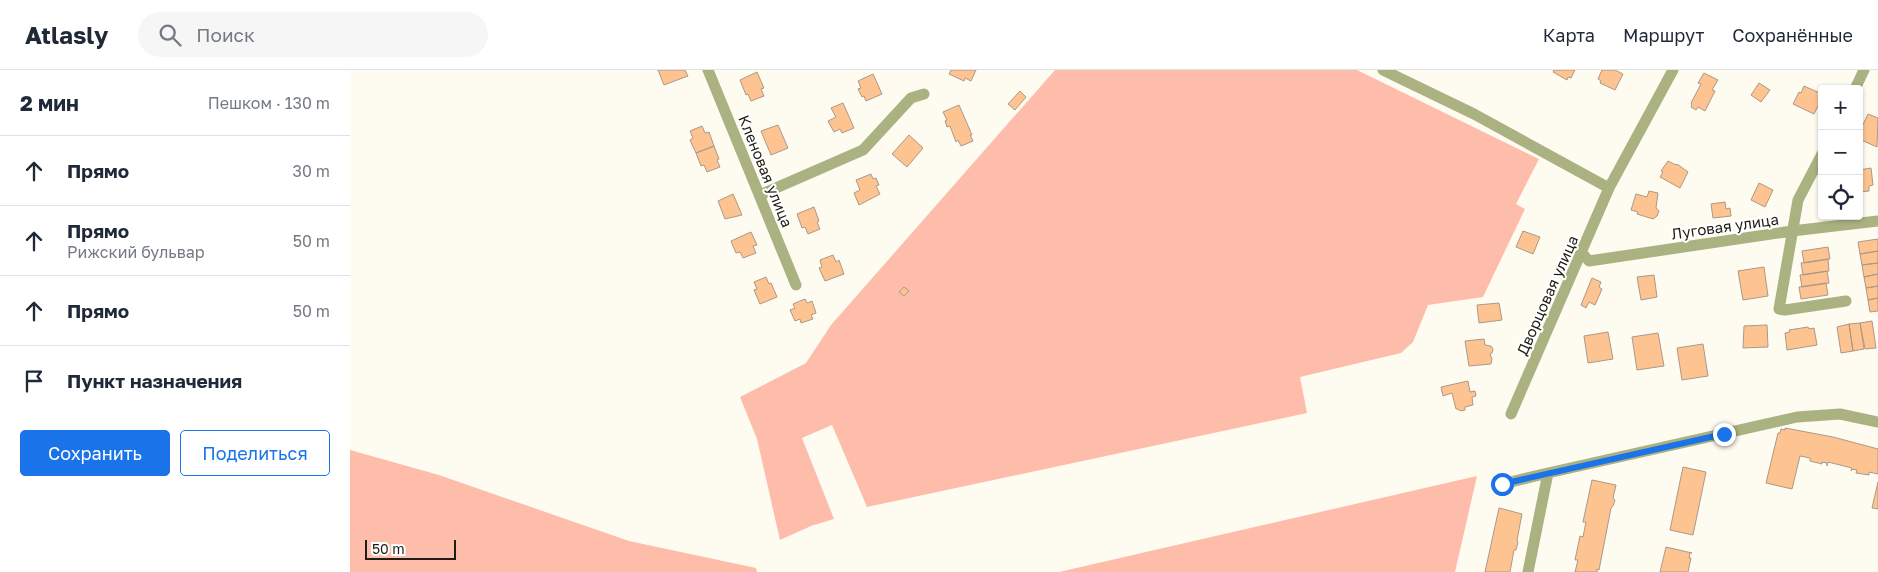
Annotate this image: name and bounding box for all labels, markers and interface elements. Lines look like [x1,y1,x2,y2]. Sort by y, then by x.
search box [138,12,488,57]
text: Atlasly [25,20,108,49]
icon: search [156,21,184,49]
text: Поиск [196,23,255,46]
text: Карта [1543,24,1595,46]
text: Маршрут [1623,24,1704,46]
text: Сохранённые [1732,24,1853,46]
map controls [1818,85,1863,220]
button: + [1818,85,1863,130]
text: 2 мин [20,90,79,116]
text: Пешком · 130 m [208,93,330,113]
street label: Кленовая улица [735,112,797,230]
button: − [1818,130,1863,175]
icon: ahead [20,157,48,185]
text: Прямо [67,159,129,182]
text: 30 m [293,161,330,181]
button: locate [1818,175,1863,220]
street label: Луговая улица [1670,210,1780,242]
text: Прямо [67,219,129,242]
icon: ahead [20,227,48,255]
text: 50 m [293,231,330,251]
street label: Дворцовая улица [1513,232,1581,358]
text: Рижский бульвар [67,242,205,262]
icon: ahead [20,297,48,325]
text: Прямо [67,299,129,322]
text: 50 m [293,301,330,321]
icon: arrive [20,367,48,395]
text: Пункт назначения [67,369,242,392]
route end [1713,423,1736,446]
button: Сохранить [20,430,170,476]
button: Поделиться [180,430,330,476]
route start [1491,473,1514,496]
scale bar [365,537,456,560]
text: 50 m [372,540,405,557]

